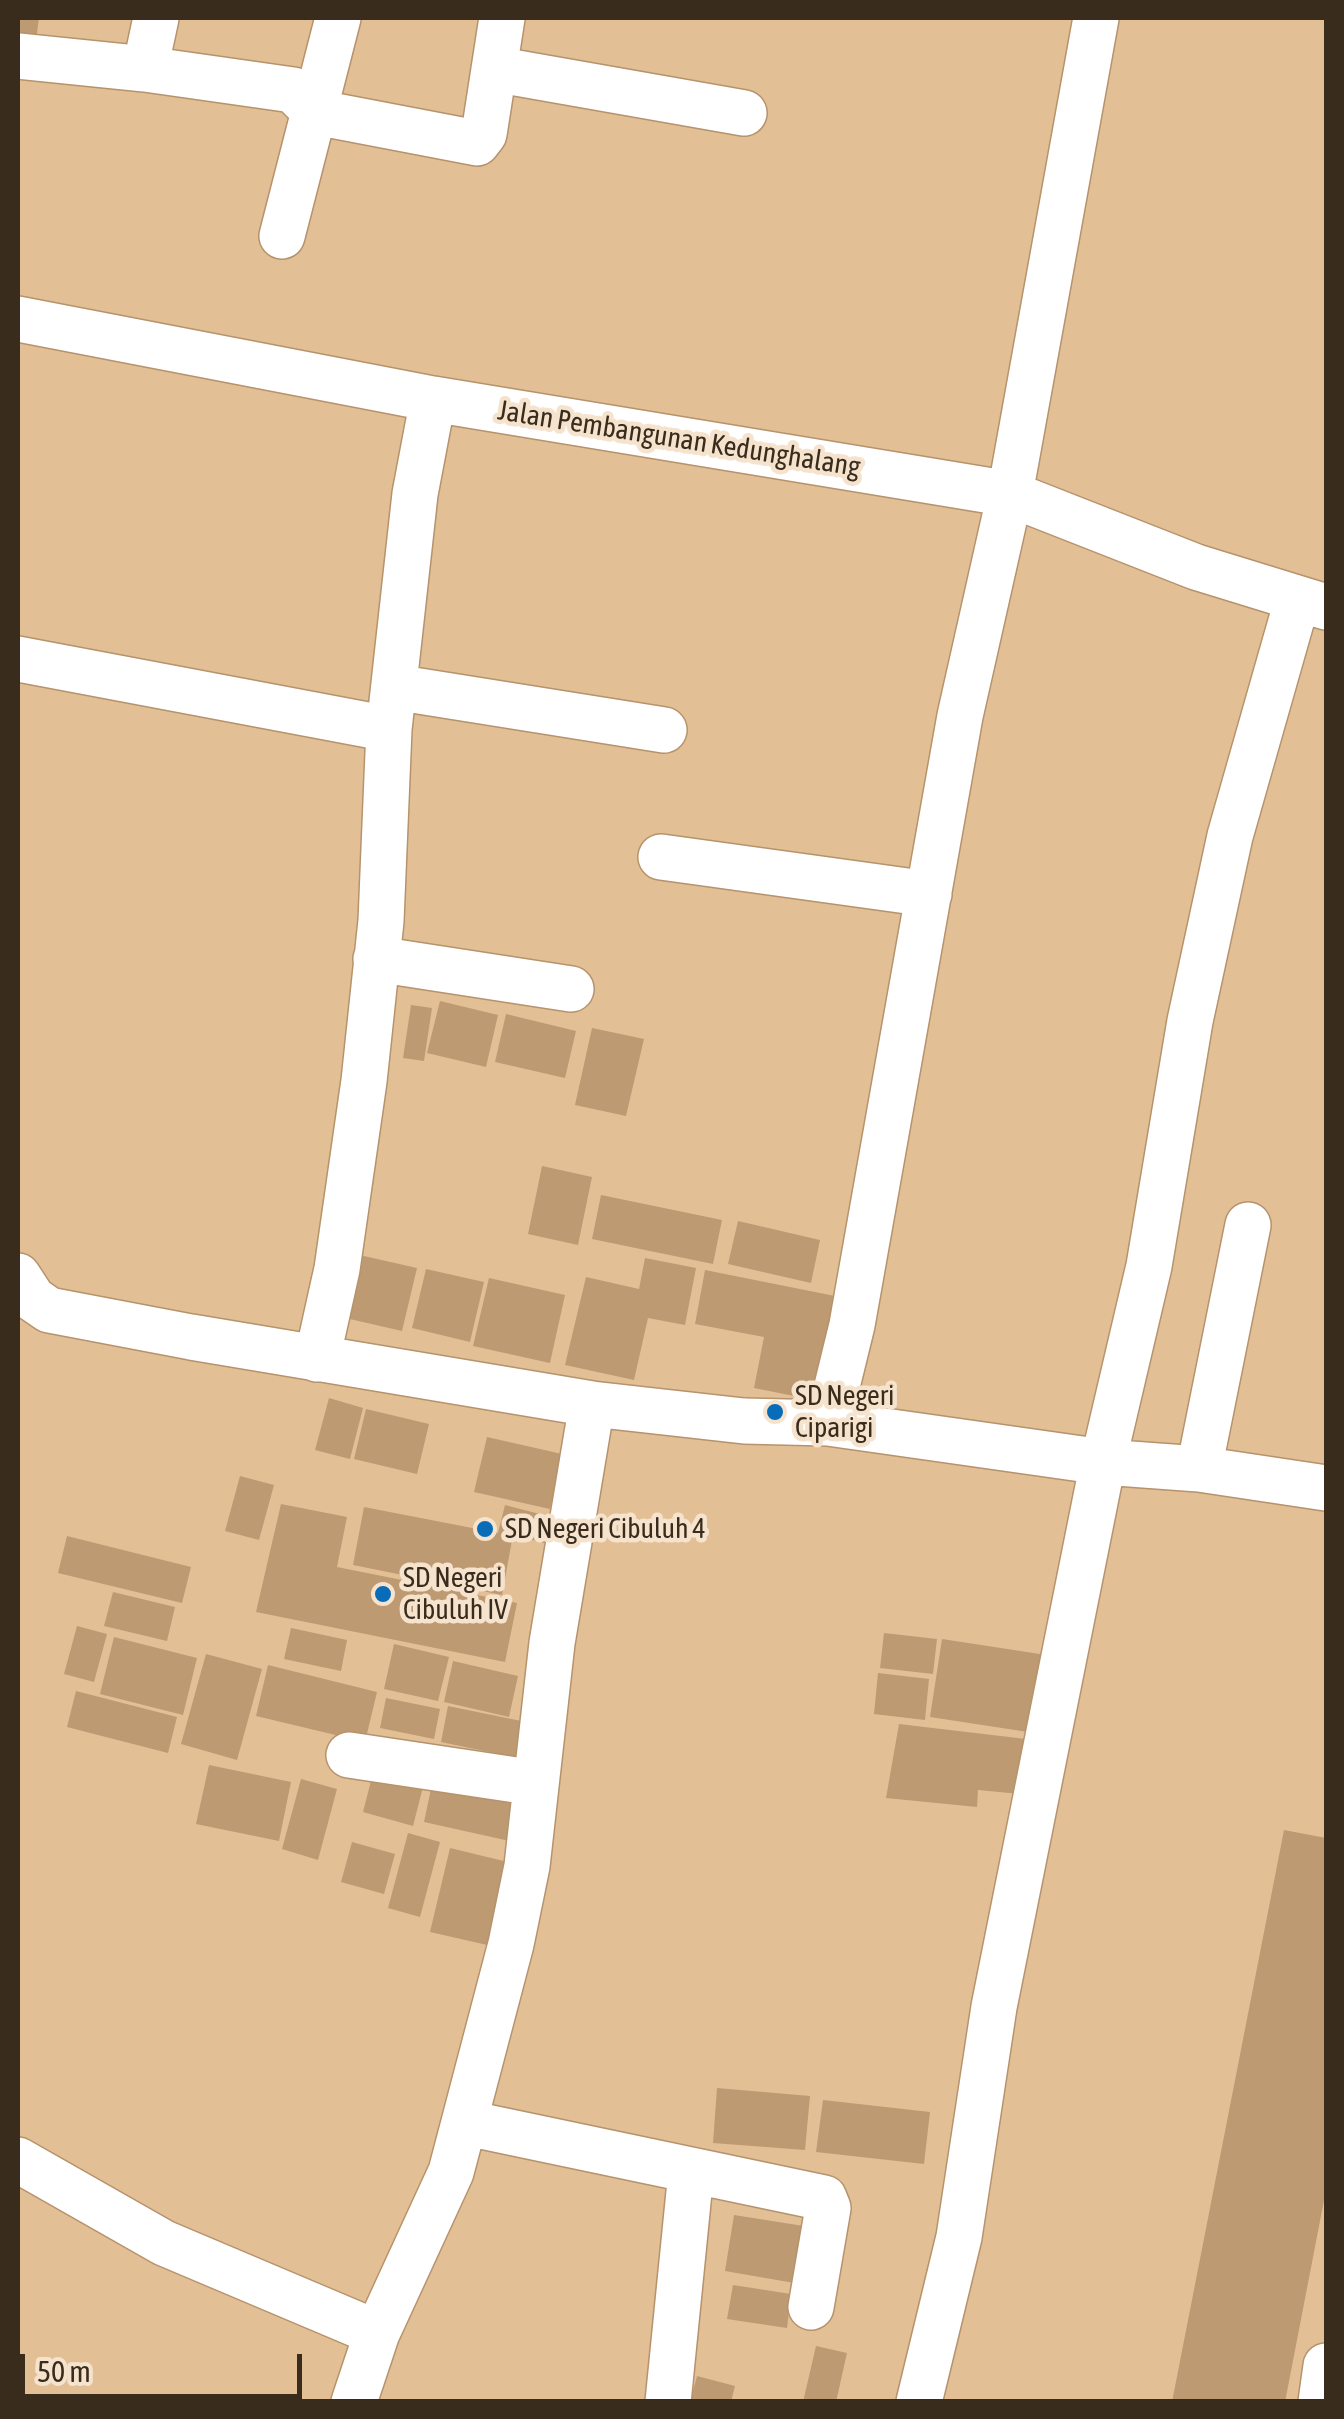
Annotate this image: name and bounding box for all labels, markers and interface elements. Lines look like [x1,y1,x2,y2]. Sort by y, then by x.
street label: Jalan Pembangunan Kedunghalang [495,394,863,484]
place label: SD Negeri Ciparigi [795,1379,894,1445]
marker: SD Negeri Ciparigi [764,1401,786,1423]
place label: SD Negeri Cibuluh 4 [505,1512,706,1546]
marker: SD Negeri Cibuluh 4 [474,1518,496,1540]
place label: SD Negeri Cibuluh IV [403,1561,508,1627]
marker: SD Negeri Cibuluh IV [372,1583,394,1605]
scale bar [25,2334,308,2396]
text: 50 m [37,2354,91,2388]

